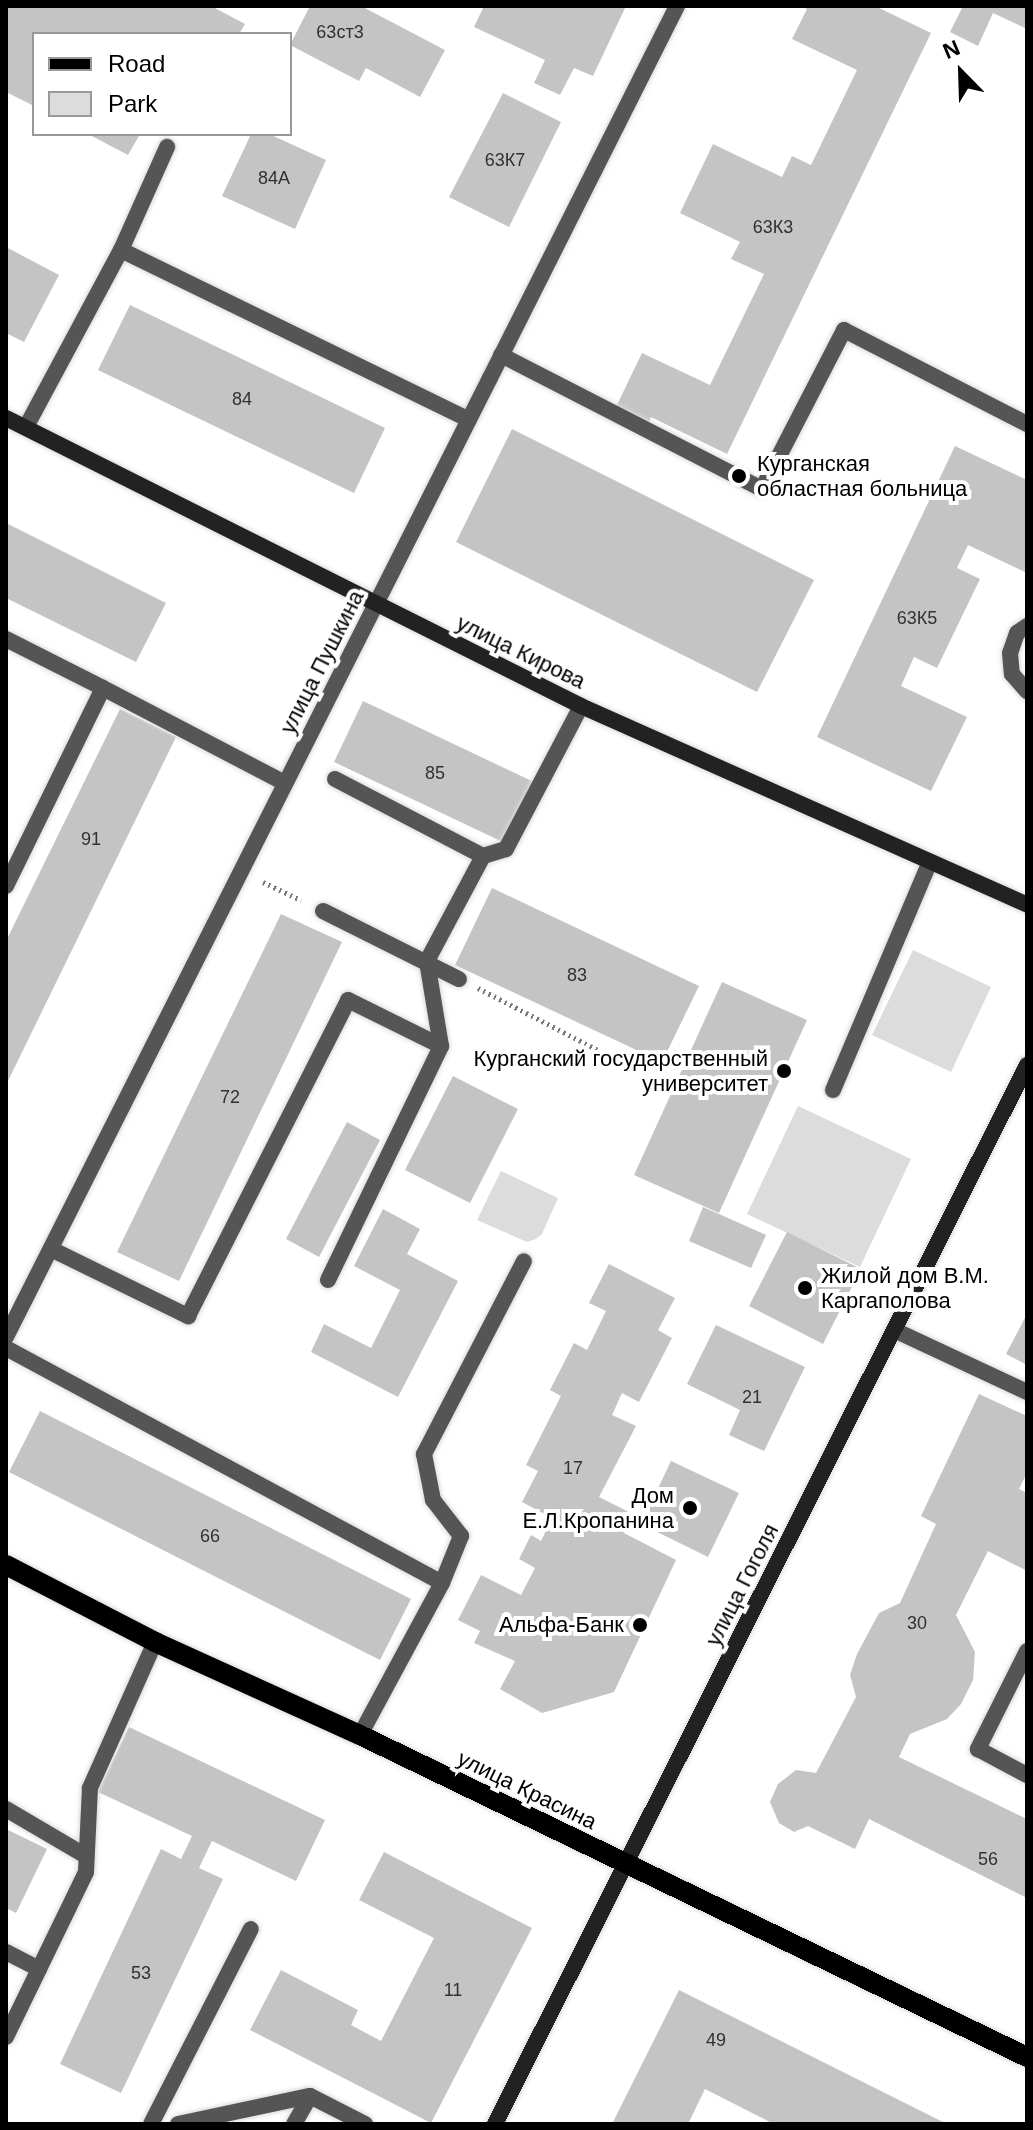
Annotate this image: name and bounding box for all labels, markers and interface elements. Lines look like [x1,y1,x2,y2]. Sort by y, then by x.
house number: 63ст3 [316,21,364,43]
legend [32,32,292,136]
north arrow [921,32,1001,112]
text: N [939,35,964,64]
text: Road [108,50,165,77]
text: Park [108,90,157,117]
house number: 63К7 [485,149,525,171]
house number: 84А [258,167,290,189]
house number: 63К3 [753,216,793,238]
house number: 84 [232,388,252,410]
place label: Курганская областная больница [757,450,967,502]
marker: Курганская областная больница [728,465,750,487]
street label: улица Пушкина [275,586,369,738]
house number: 63К5 [897,607,937,629]
street label: улица Кирова [452,609,590,695]
house number: 85 [425,762,445,784]
house number: 91 [81,828,101,850]
house number: 83 [567,964,587,986]
place label: Курганский государственный университет [473,1045,768,1096]
marker: Курганский государственный университет [775,1062,793,1080]
house number: 72 [220,1086,240,1108]
place label: Жилой дом В.М. Каргаполова [821,1262,989,1314]
marker: Жилой дом В.М. Каргаполова [796,1279,814,1297]
house number: 21 [742,1386,762,1408]
house number: 17 [563,1457,583,1479]
place label: Дом Е.Л.Кропанина [522,1482,674,1534]
marker: Дом Е.Л.Кропанина [681,1499,699,1517]
street label: улица Гоголя [700,1520,784,1650]
house number: 66 [200,1525,220,1547]
place label: Альфа-Банк [499,1612,624,1638]
house number: 30 [907,1612,927,1634]
marker: Альфа-Банк [631,1616,649,1634]
street label: улица Красина [453,1745,601,1835]
house number: 56 [978,1848,998,1870]
house number: 53 [131,1962,151,1984]
house number: 11 [444,1979,462,2001]
house number: 49 [706,2029,726,2051]

